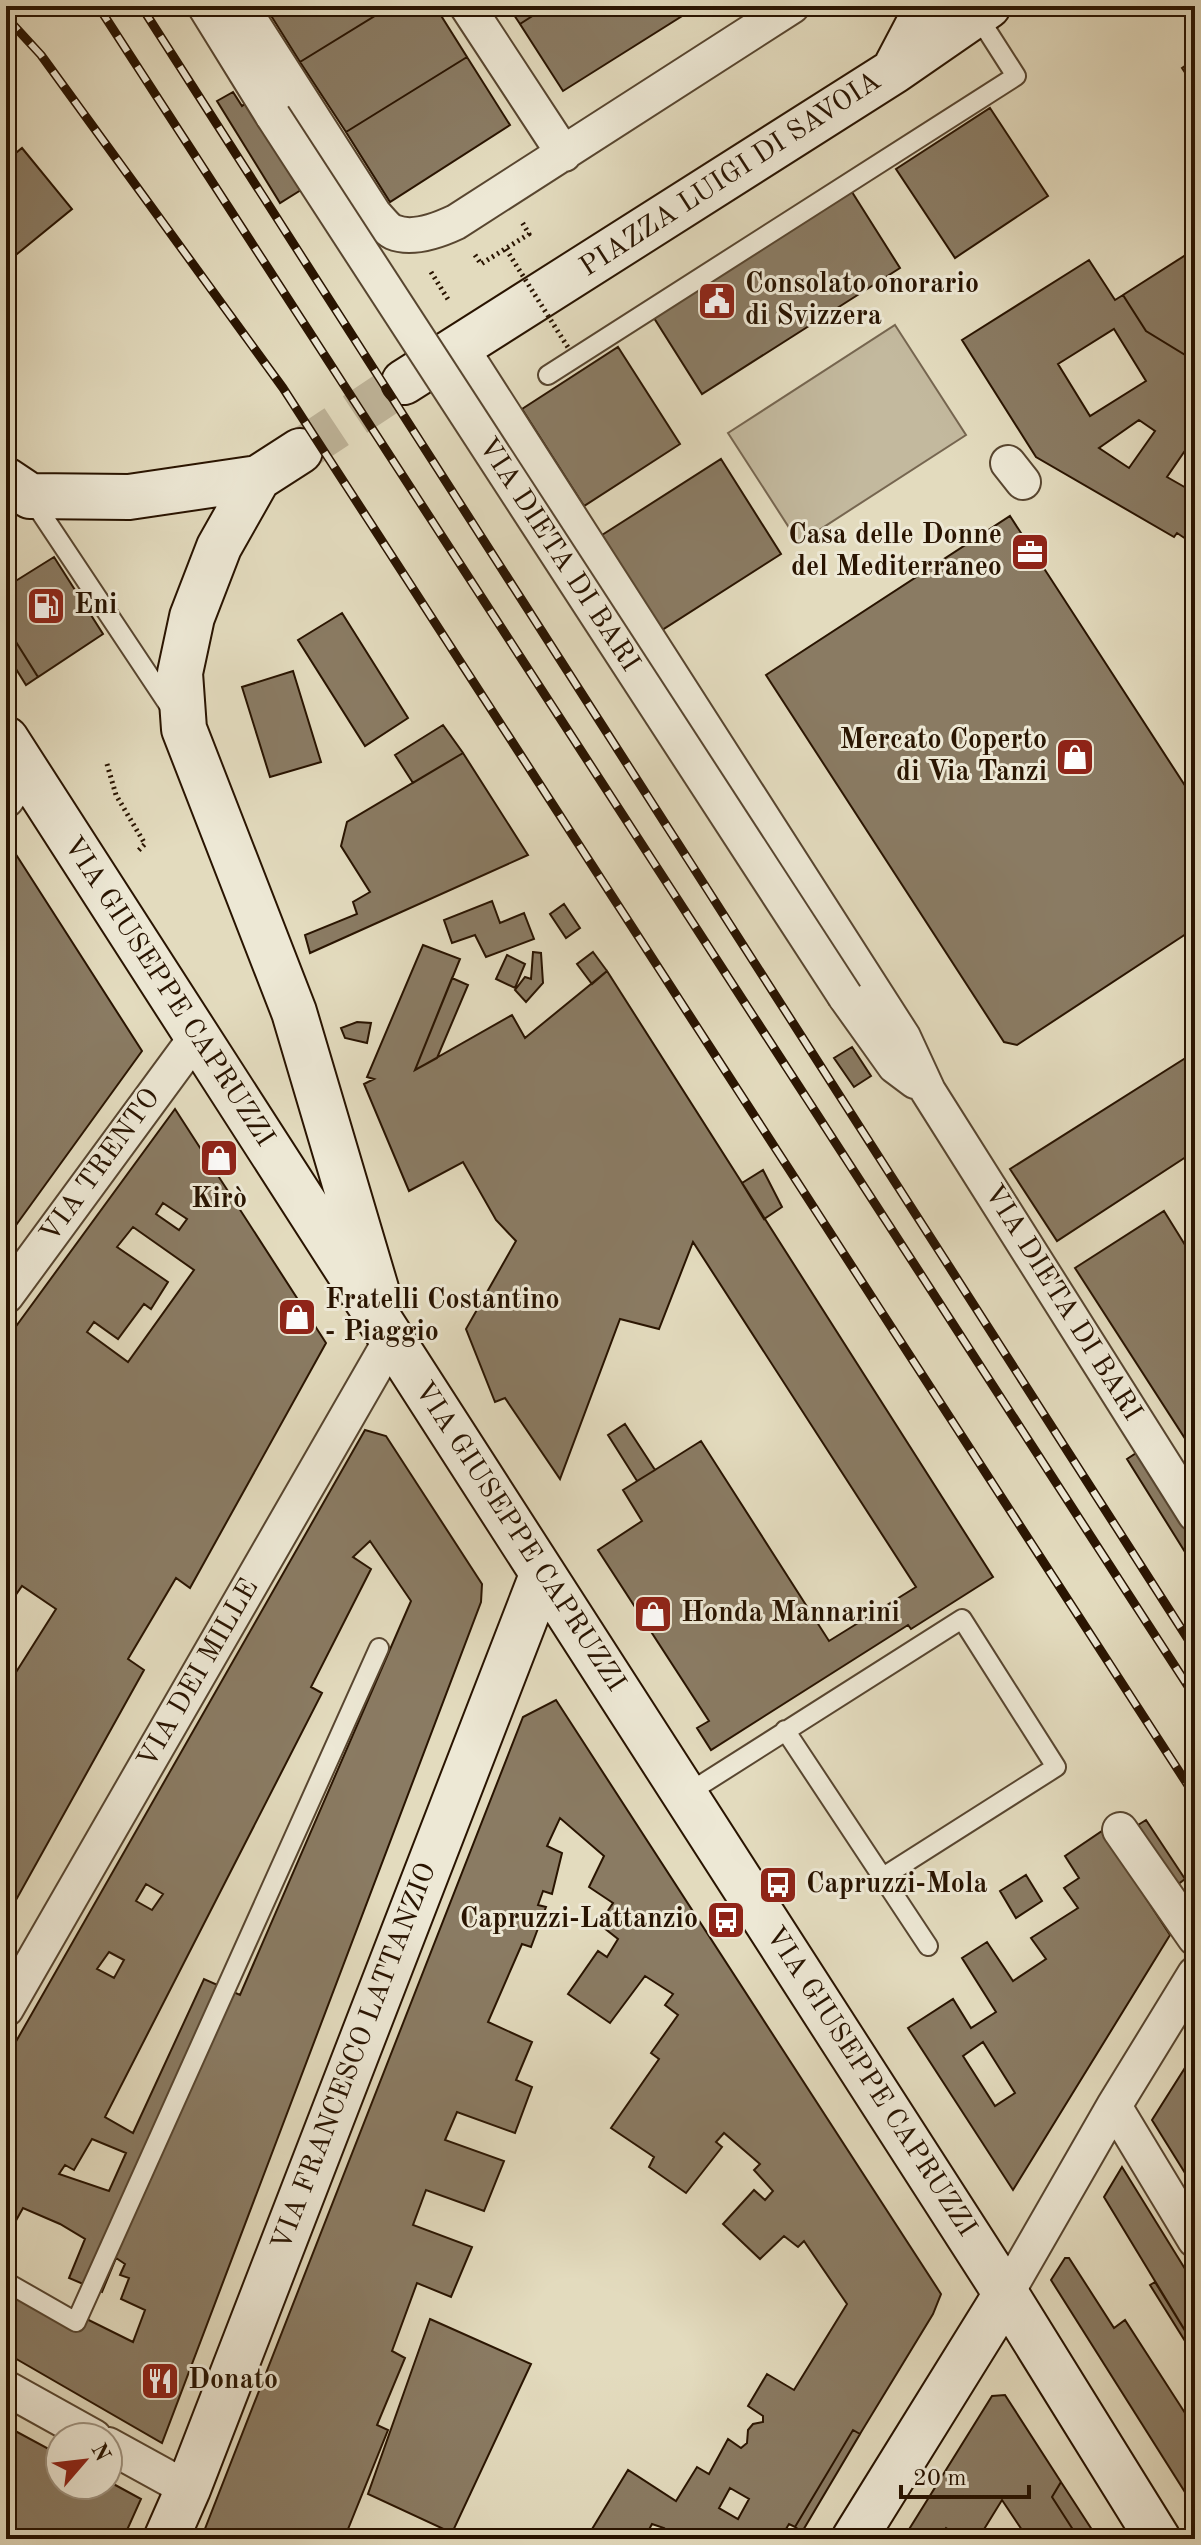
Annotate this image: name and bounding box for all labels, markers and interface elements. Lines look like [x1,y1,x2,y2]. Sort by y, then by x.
street label: PIAZZA LUIGI DI SAVOIA [576,67,886,283]
place label: Consolato onorario di Svizzera [745,271,979,331]
public building icon: Consolato onorario di Svizzera [696,280,738,322]
street label: VIA DIETA DI BARI [472,433,644,677]
place label: Casa delle Donne del Mediterraneo [788,522,1002,582]
office icon: Casa delle Donne del Mediterraneo [1009,531,1051,573]
fuel station icon: Eni [25,585,67,627]
place label: Eni [74,592,117,620]
place label: Mercato Coperto di Via Tanzi [840,727,1047,787]
shop icon: Mercato Coperto di Via Tanzi [1054,736,1096,778]
street label: VIA GIUSEPPE CAPRUZZI [57,832,279,1152]
street label: VIA TRENTO [36,1084,166,1248]
shop icon: Kirò [198,1137,240,1179]
street label: VIA DIETA DI BARI [978,1180,1146,1426]
place label: Kirò [191,1186,247,1214]
place label: Fratelli Costantino - Piaggio [325,1287,560,1347]
shop icon: Fratelli Costantino - Piaggio [276,1296,318,1338]
street label: VIA GIUSEPPE CAPRUZZI [408,1377,630,1697]
street label: VIA DEI MILLE [134,1575,264,1773]
shop icon: Honda Mannarini [632,1593,674,1635]
place label: Honda Mannarini [681,1600,900,1628]
street label: VIA FRANCESCO LATTANZIO [268,1859,442,2255]
bus stop icon: Capruzzi-Mola [757,1864,799,1906]
place label: Capruzzi-Mola [806,1871,988,1899]
bus stop icon: Capruzzi-Lattanzio [705,1899,747,1941]
place label: Capruzzi-Lattanzio [460,1906,698,1934]
street label: VIA GIUSEPPE CAPRUZZI [759,1922,981,2242]
restaurant icon: Donato [139,2360,181,2402]
place label: Donato [188,2367,278,2395]
north arrow [44,2421,124,2501]
text: N [86,2440,114,2465]
scale bar [901,2449,1029,2499]
text: 20 m [913,2467,967,2491]

